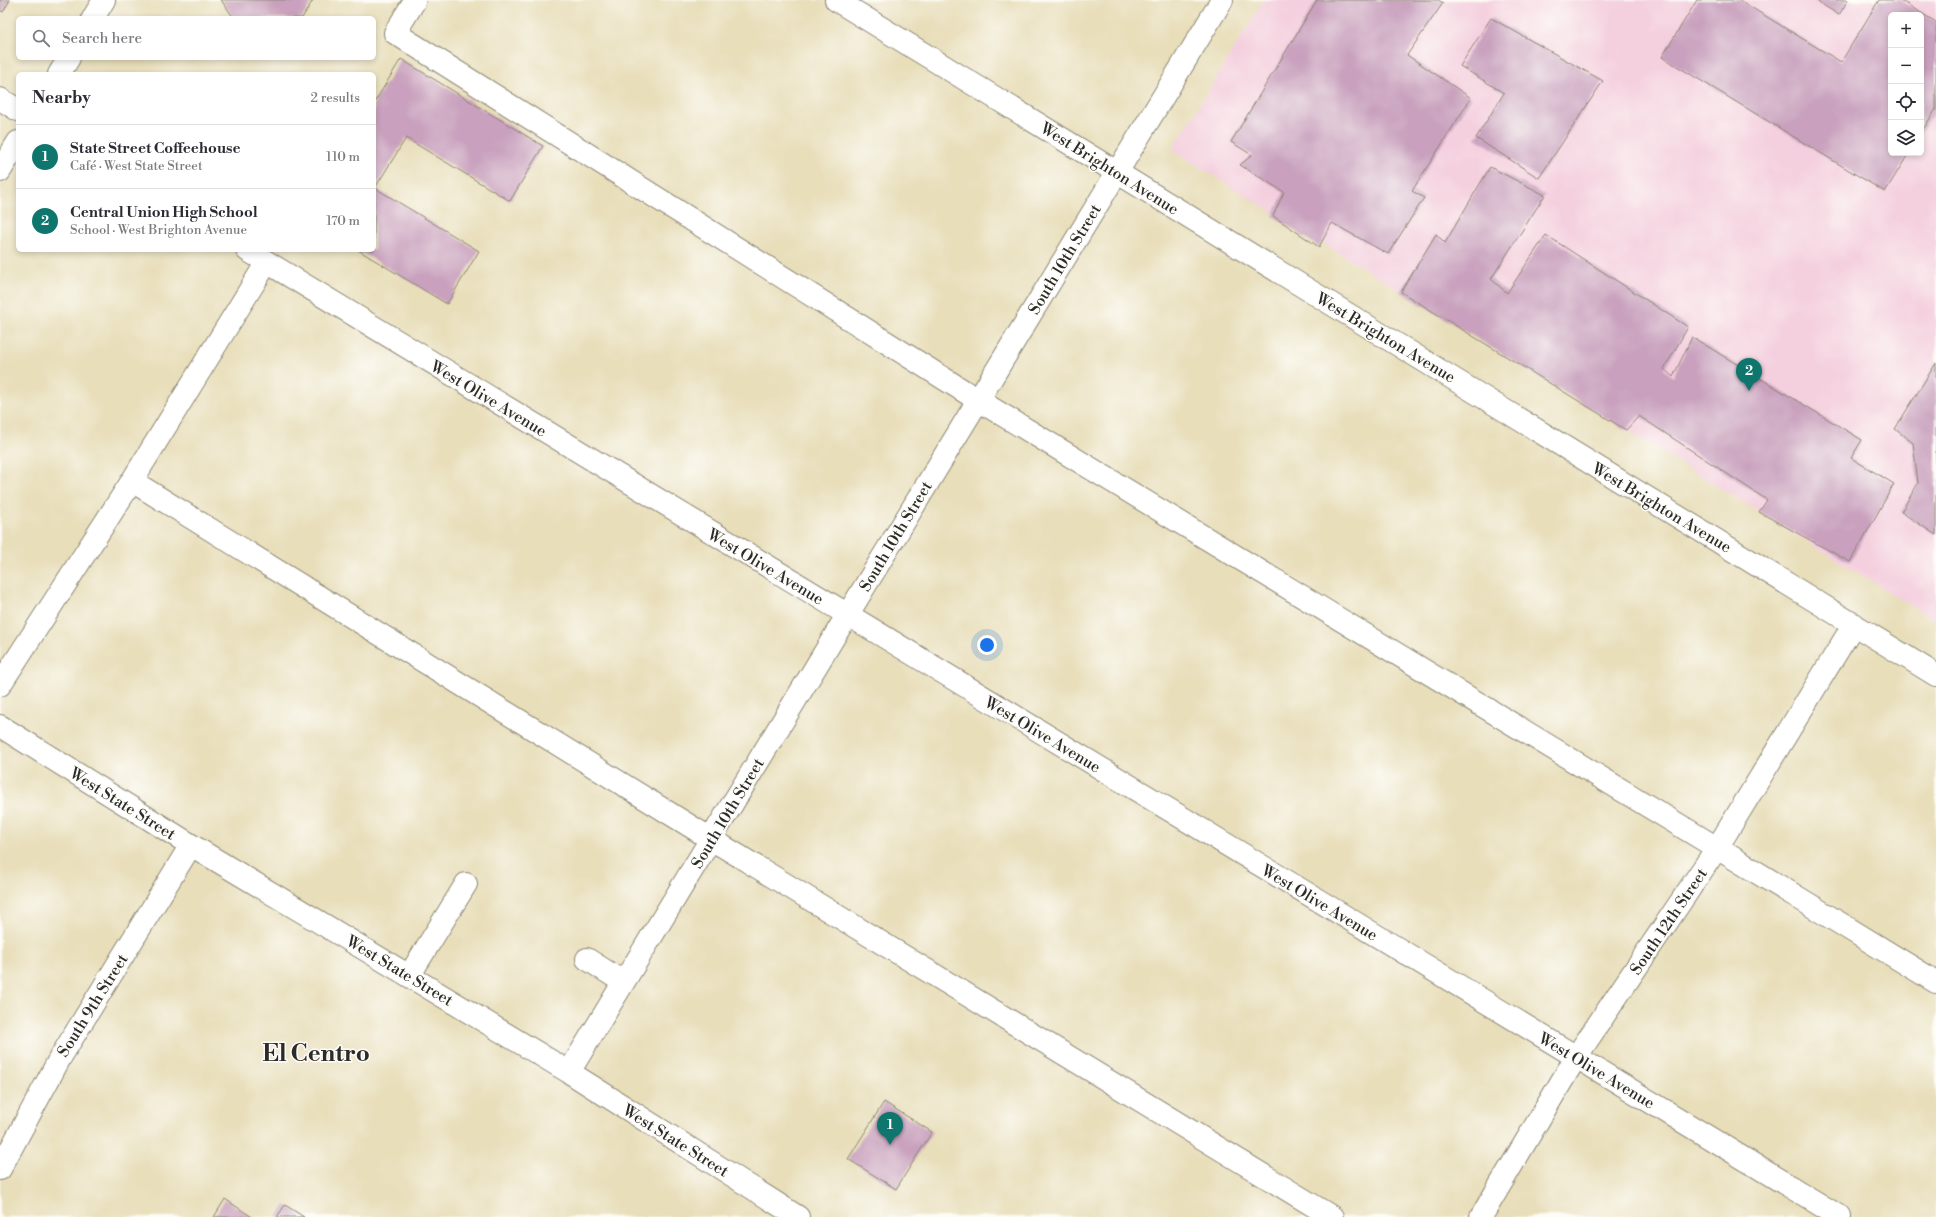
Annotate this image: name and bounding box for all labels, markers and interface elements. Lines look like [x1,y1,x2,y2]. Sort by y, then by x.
map controls [1888,12,1924,156]
button: + [1888,12,1924,48]
search box [16,16,376,60]
icon: search [30,27,52,49]
text: Search here [62,29,142,48]
button: − [1888,48,1924,84]
button: locate [1888,84,1924,120]
text: Nearby [32,87,91,109]
text: 2 results [311,90,360,106]
street label: West Brighton Avenue [1036,118,1182,220]
button: layers [1888,120,1924,156]
text: State Street Coffeehouse [70,139,241,158]
text: 1 [42,149,48,165]
text: 110 m [326,149,360,165]
text: Café · West State Street [70,158,203,174]
street label: South 10th Street [1024,200,1106,318]
text: Central Union High School [70,203,258,222]
text: 2 [41,213,49,229]
text: 170 m [326,213,360,229]
text: School · West Brighton Avenue [70,222,247,238]
street label: West Brighton Avenue [1311,288,1459,387]
street label: West Olive Avenue [426,356,550,441]
pin: 2 [1736,358,1762,391]
street label: West Brighton Avenue [1587,458,1735,557]
street label: South 10th Street [855,477,937,595]
street label: West Olive Avenue [703,524,827,609]
your location [977,635,997,655]
street label: West Olive Avenue [980,692,1104,777]
street label: South 10th Street [687,754,769,872]
street label: West State Street [65,763,179,845]
street label: West Olive Avenue [1257,860,1381,945]
street label: South 12th Street [1626,864,1712,979]
street label: West State Street [342,931,457,1011]
street label: South 9th Street [53,950,133,1061]
street label: West Olive Avenue [1534,1028,1658,1113]
district label: El Centro [262,1039,370,1069]
street label: West State Street [618,1100,732,1182]
pin: 1 [877,1112,903,1145]

